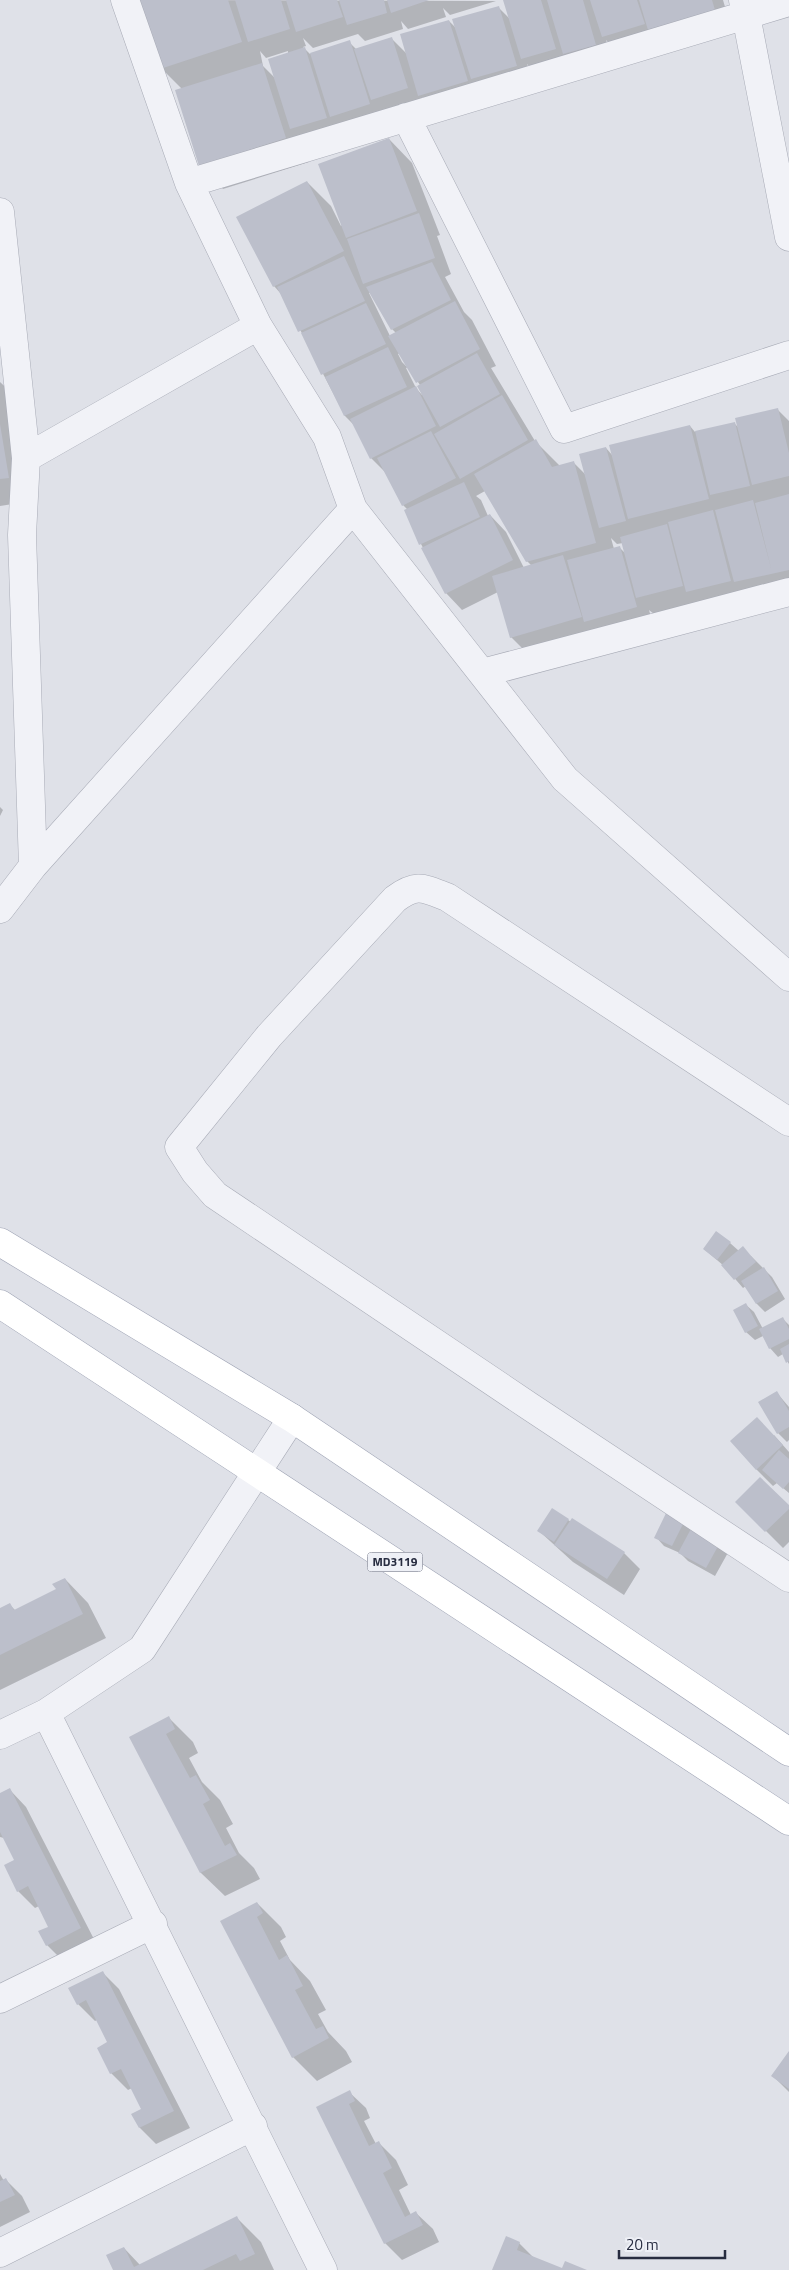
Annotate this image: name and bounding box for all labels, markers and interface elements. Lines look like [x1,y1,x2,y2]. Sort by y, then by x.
road number: MD3119 [368,1552,422,1571]
scale bar [619,2228,725,2260]
text: 20 m [626,2233,659,2256]

